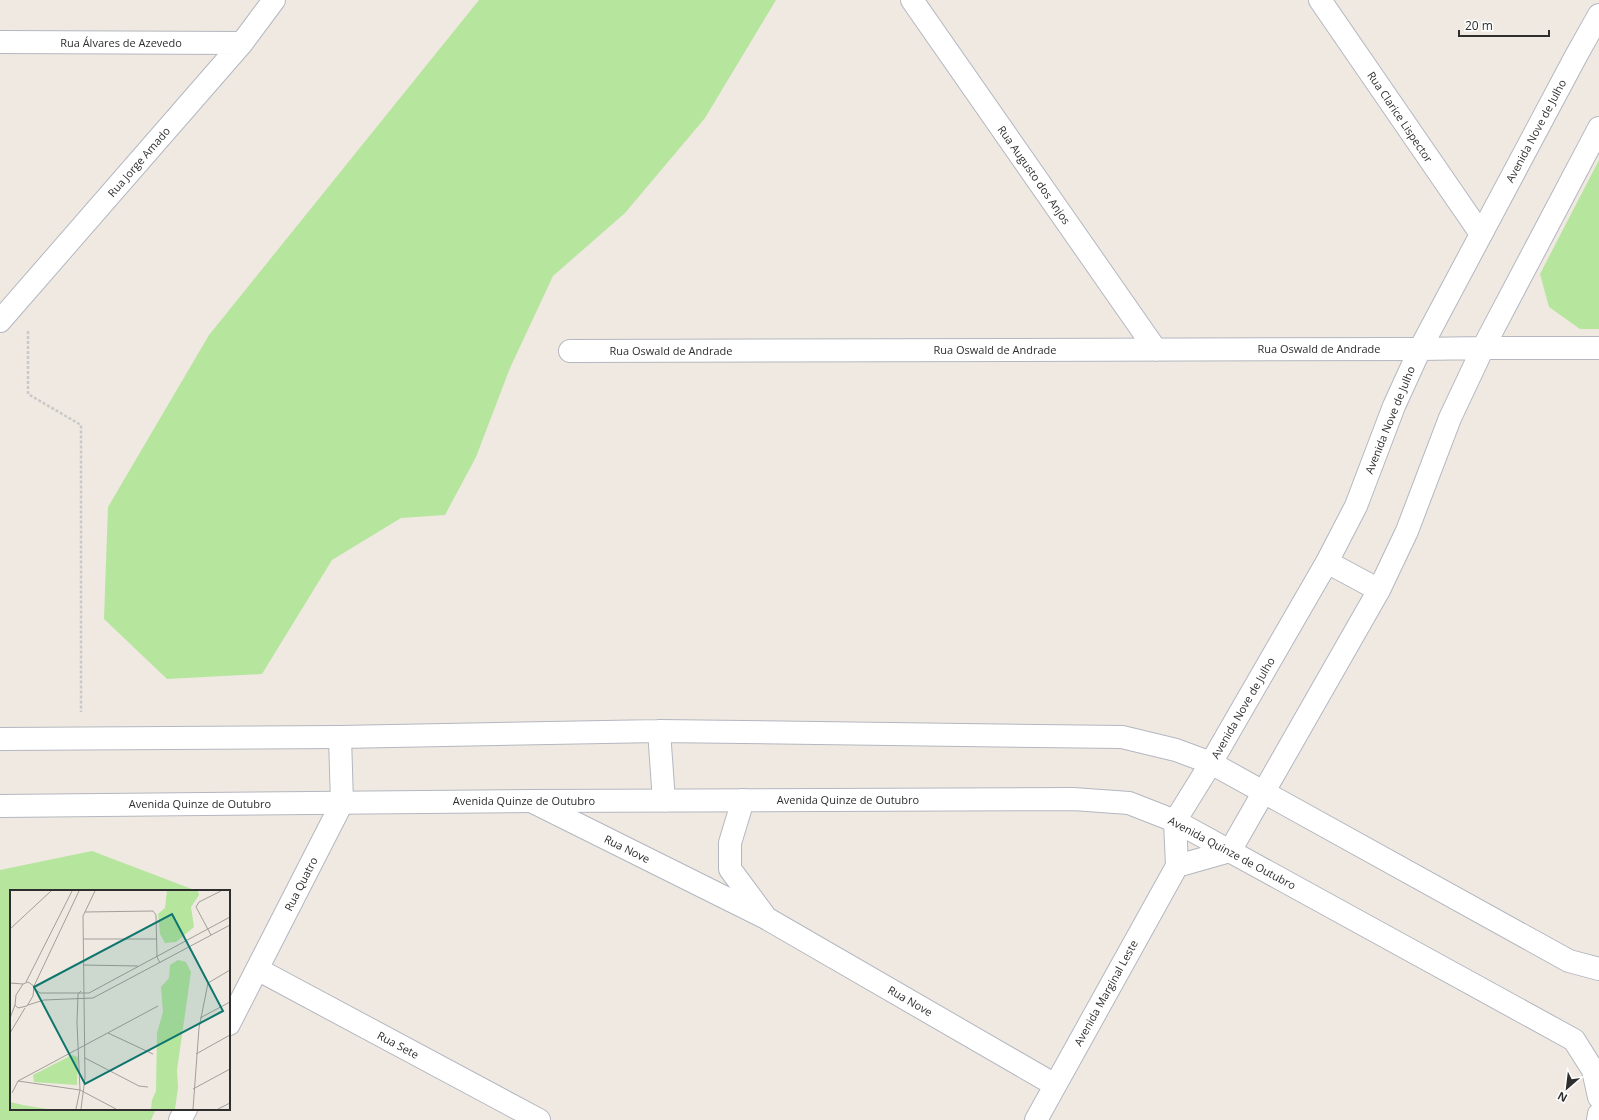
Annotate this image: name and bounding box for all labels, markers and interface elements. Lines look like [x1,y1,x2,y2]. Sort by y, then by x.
scale bar [1459,12,1549,38]
text: 20 m [1465,17,1493,34]
street label: Rua Álvares de Azevedo [60,35,182,50]
street label: Rua Clarice Lispector [1364,68,1437,166]
street label: Avenida Nove de Julho [1502,76,1569,185]
street label: Rua Augusto dos Anjos [995,122,1074,227]
street label: Rua Jorge Amado [104,123,173,200]
street label: Rua Oswald de Andrade [1257,341,1381,356]
street label: Rua Oswald de Andrade [933,342,1057,357]
street label: Rua Oswald de Andrade [609,343,733,358]
street label: Avenida Nove de Julho [1361,363,1418,476]
street label: Avenida Nove de Julho [1207,654,1278,761]
street label: Avenida Quinze de Outubro [777,792,920,807]
street label: Avenida Quinze de Outubro [453,793,596,808]
street label: Avenida Quinze de Outubro [129,796,272,811]
street label: Avenida Quinze de Outubro [1166,812,1299,893]
street label: Rua Nove [602,831,653,866]
street label: Rua Quatro [280,854,321,913]
inset map [10,890,230,1110]
street label: Avenida Marginal Leste [1070,937,1141,1048]
street label: Rua Nove [885,982,935,1019]
street label: Rua Sete [375,1027,422,1062]
north arrow [1547,1068,1587,1108]
text: N [1555,1089,1570,1106]

